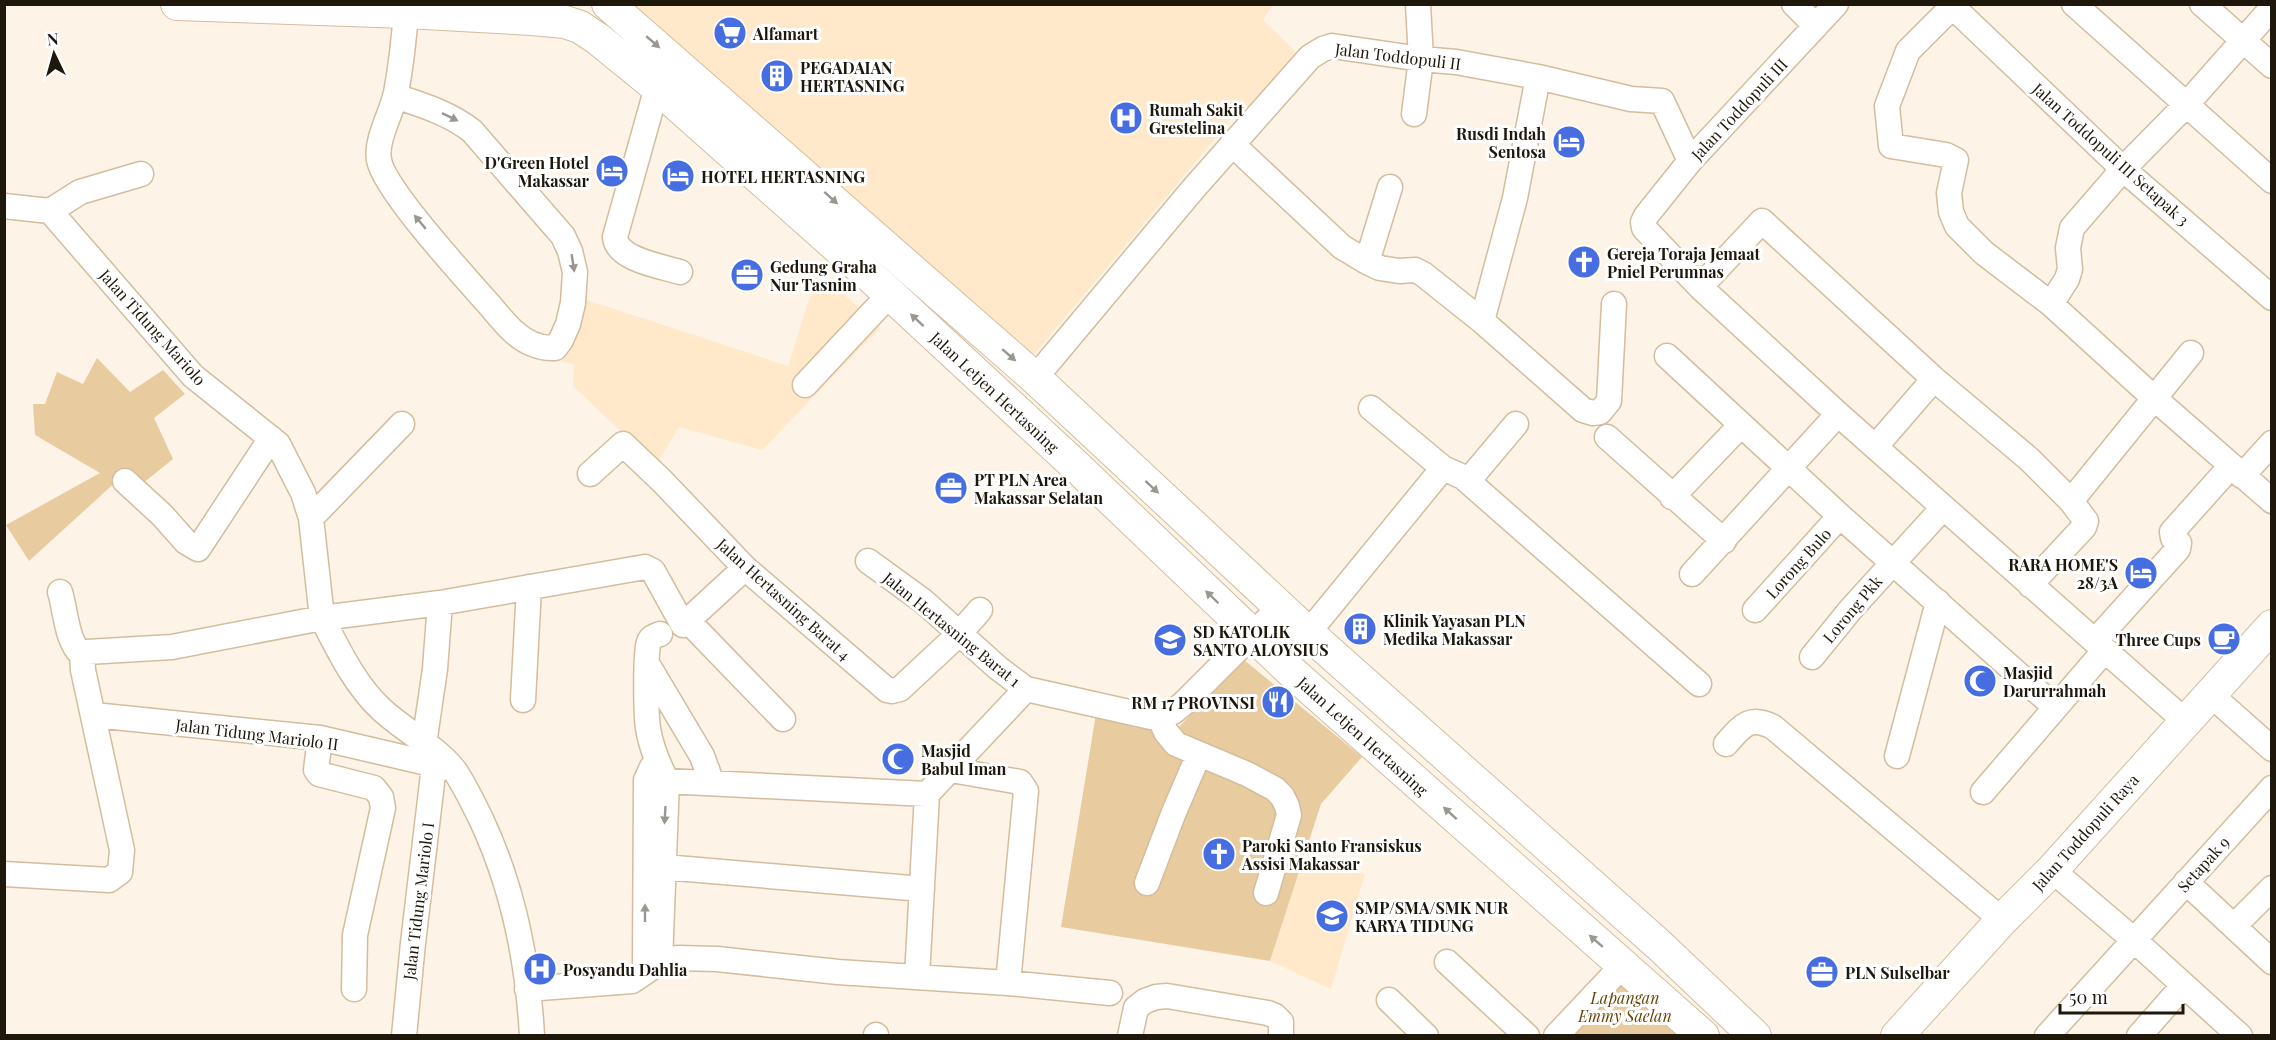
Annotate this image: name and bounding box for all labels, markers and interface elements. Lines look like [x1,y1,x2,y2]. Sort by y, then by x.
supermarket icon: Alfamart [712,15,748,51]
place label: Alfamart [752,23,819,44]
north arrow [24,24,84,84]
text: N [46,28,60,50]
one-way arrow [645,35,660,49]
street label: Jalan Toddopuli II [1333,38,1462,74]
street label: Jalan Toddopuli III [1686,54,1792,165]
place label: PEGADAIAN HERTASNING [800,57,905,96]
building icon: PEGADAIAN HERTASNING [759,58,795,94]
street label: Jalan Toddopuli III Setapak 3 [2028,77,2194,230]
place label: Rumah Sakit Grestelina [1149,99,1244,138]
hospital icon: Rumah Sakit Grestelina [1108,100,1144,136]
one-way arrow [441,112,458,121]
place label: Rusdi Indah Sentosa [1456,123,1547,162]
hotel icon: Rusdi Indah Sentosa [1551,124,1587,160]
place label: D'Green Hotel Makassar [485,152,590,191]
hotel icon: D'Green Hotel Makassar [594,153,630,189]
hotel icon: HOTEL HERTASNING [660,158,696,194]
place label: HOTEL HERTASNING [701,166,865,187]
one-way arrow [823,191,838,205]
one-way arrow [414,215,427,230]
place label: Gereja Toraja Jemaat Pniel Perumnas [1607,243,1760,282]
church icon: Gereja Toraja Jemaat Pniel Perumnas [1566,244,1602,280]
one-way arrow [569,254,578,273]
place label: Gedung Graha Nur Tasnim [770,256,878,295]
office icon: Gedung Graha Nur Tasnim [729,257,765,293]
street label: Jalan Tidung Mariolo [95,264,211,390]
one-way arrow [910,313,924,327]
street label: Jalan Letjen Hertasning [926,326,1064,457]
one-way arrow [1001,348,1016,361]
place label: PT PLN Area Makassar Selatan [974,469,1103,508]
office icon: PT PLN Area Makassar Selatan [933,470,969,506]
one-way arrow [1144,480,1159,494]
street label: Lorong Bulo [1761,523,1835,603]
street label: Jalan Hertasning Barat 4 [712,533,855,665]
place label: RARA HOME'S 28/3A [2008,554,2118,593]
hotel icon: RARA HOME'S 28/3A [2123,555,2159,591]
street label: Jalan Hertasning Barat 1 [878,566,1025,691]
street label: Lorong Pkk [1818,571,1886,647]
one-way arrow [1206,590,1220,604]
place label: Klinik Yayasan PLN Medika Makassar [1383,610,1526,649]
building icon: Klinik Yayasan PLN Medika Makassar [1342,611,1378,647]
place label: SD KATOLIK SANTO ALOYSIUS [1193,621,1329,660]
cafe icon: Three Cups [2206,621,2242,657]
school or university icon: SD KATOLIK SANTO ALOYSIUS [1152,622,1188,658]
place label: Three Cups [2116,629,2201,650]
place label: Masjid Darurrahmah [2003,662,2106,701]
mosque icon: Masjid Darurrahmah [1962,663,1998,699]
street label: Jalan Letjen Hertasning [1293,671,1433,801]
restaurant icon: RM 17 PROVINSI [1260,684,1296,720]
place label: RM 17 PROVINSI [1131,692,1255,713]
street label: Jalan Tidung Mariolo II [173,713,340,754]
place label: Masjid Babul Iman [921,740,1007,779]
mosque icon: Masjid Babul Iman [880,741,916,777]
street label: Jalan Toddopuli Raya [2026,769,2143,895]
one-way arrow [661,805,670,824]
one-way arrow [1442,806,1457,820]
street label: Jalan Tidung Mariolo I [398,821,438,982]
street label: Setapak 9 [2172,832,2234,896]
place label: Paroki Santo Fransiskus Assisi Makassar [1241,835,1422,874]
church icon: Paroki Santo Fransiskus Assisi Makassar [1201,836,1237,872]
place label: SMP/SMA/SMK NUR KARYA TIDUNG [1355,897,1509,936]
school or university icon: SMP/SMA/SMK NUR KARYA TIDUNG [1314,898,1350,934]
one-way arrow [640,903,650,922]
one-way arrow [1589,935,1604,948]
hospital icon: Posyandu Dahlia [522,951,558,987]
office icon: PLN Sulselbar [1804,954,1840,990]
place label: Posyandu Dahlia [563,959,688,980]
place label: PLN Sulselbar [1845,962,1950,983]
scale bar [2060,977,2183,1015]
text: 50 m [2069,985,2108,1009]
park label: Lapangan Emmy Saelan [1577,987,1672,1026]

